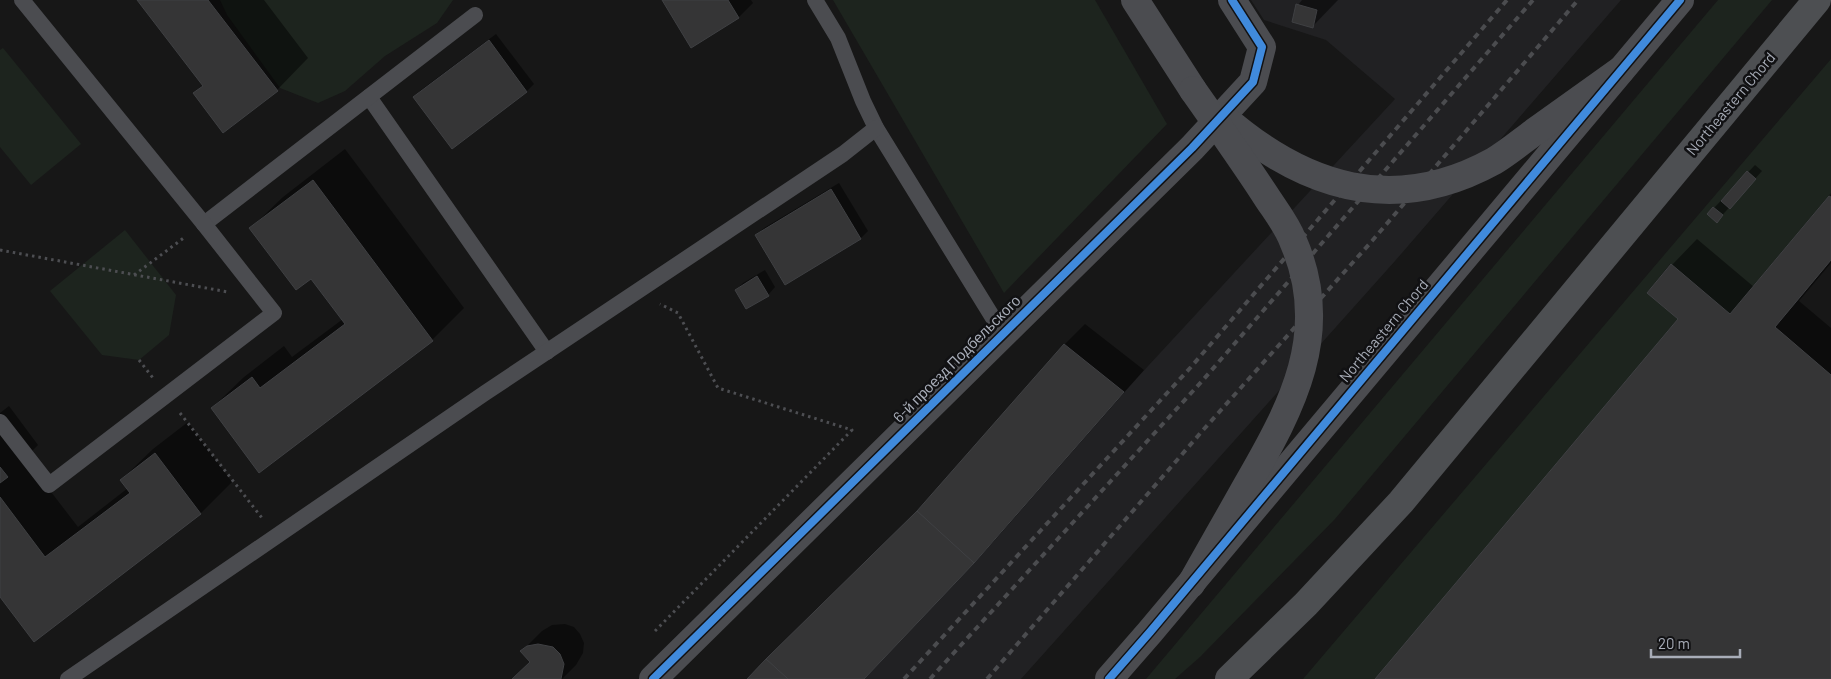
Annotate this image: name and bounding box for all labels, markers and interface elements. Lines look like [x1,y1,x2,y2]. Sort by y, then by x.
street label: Northeastern Chord [1682,48,1779,158]
street label: Northeastern Chord [1335,275,1432,385]
street label: 6-й проезд Подбельского [889,291,1024,426]
scale bar [1651,626,1740,658]
text: 20 m [1658,634,1690,652]

